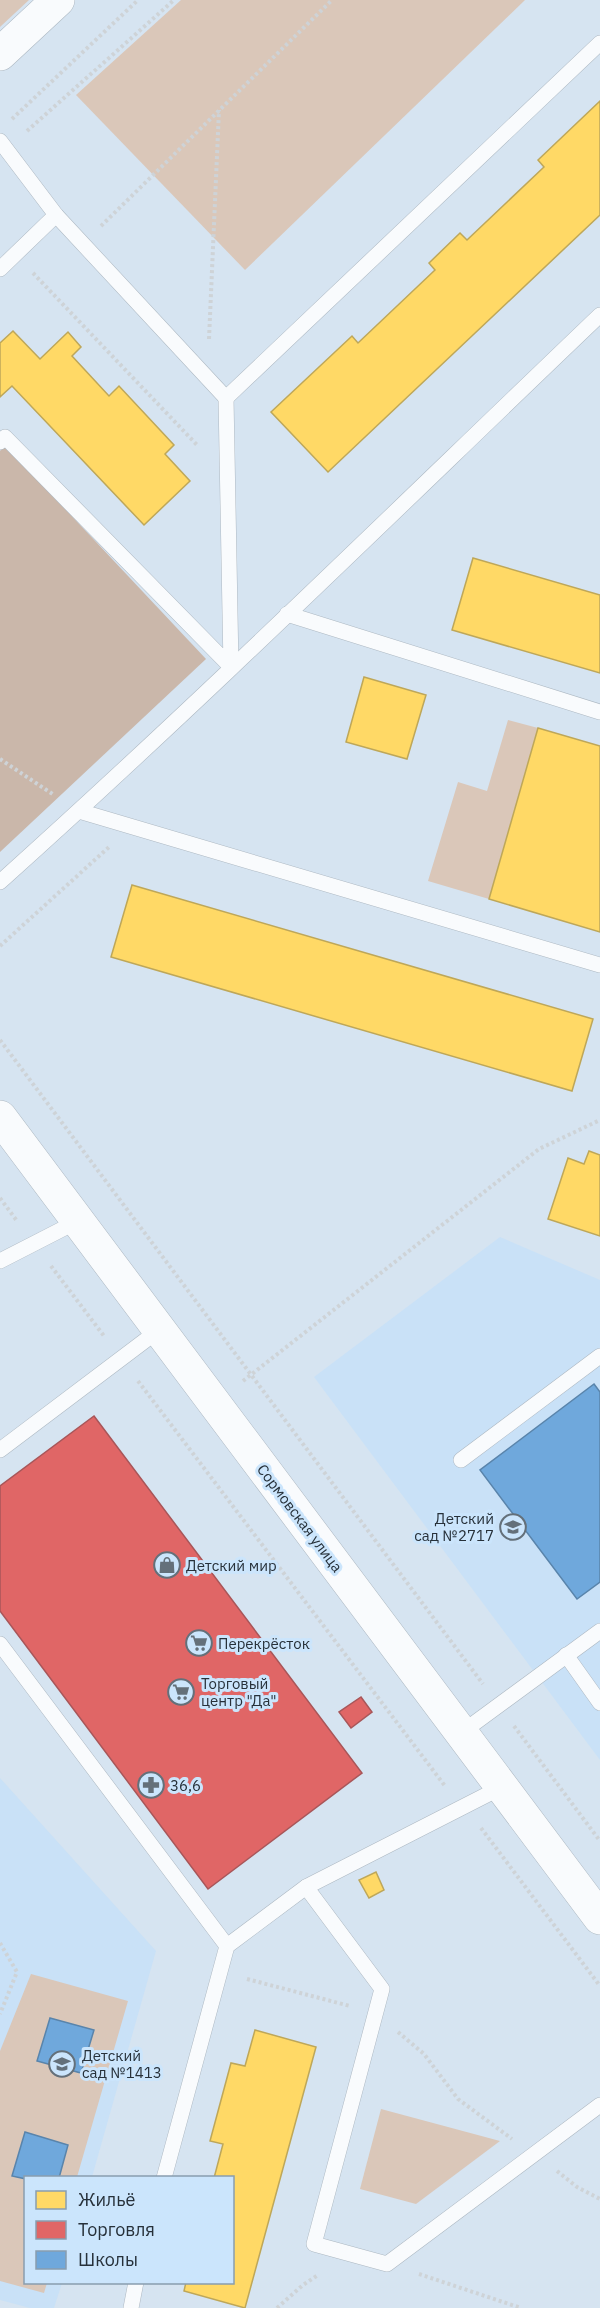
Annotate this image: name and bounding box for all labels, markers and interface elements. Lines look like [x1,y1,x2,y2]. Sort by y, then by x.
street label: Сормовская улица [253,1460,347,1576]
place label: Детский сад №2717 [414,1509,494,1545]
school or university icon: Детский сад №2717 [498,1512,528,1542]
shop icon: Детский мир [152,1550,182,1580]
place label: Детский мир [186,1556,277,1575]
supermarket icon: Перекрёсток [184,1628,214,1658]
place label: Перекрёсток [218,1634,310,1653]
place label: Торговый центр "Да" [201,1674,277,1710]
supermarket icon: Торговый центр "Да" [166,1677,196,1707]
pharmacy icon: 36,6 [136,1770,166,1800]
place label: 36,6 [170,1776,201,1795]
place label: Детский сад №1413 [82,2046,162,2082]
school or university icon: Детский сад №1413 [47,2049,77,2079]
legend [24,2176,234,2284]
text: Жильё [78,2188,136,2211]
text: Торговля [78,2218,155,2241]
text: Школы [78,2248,138,2271]

